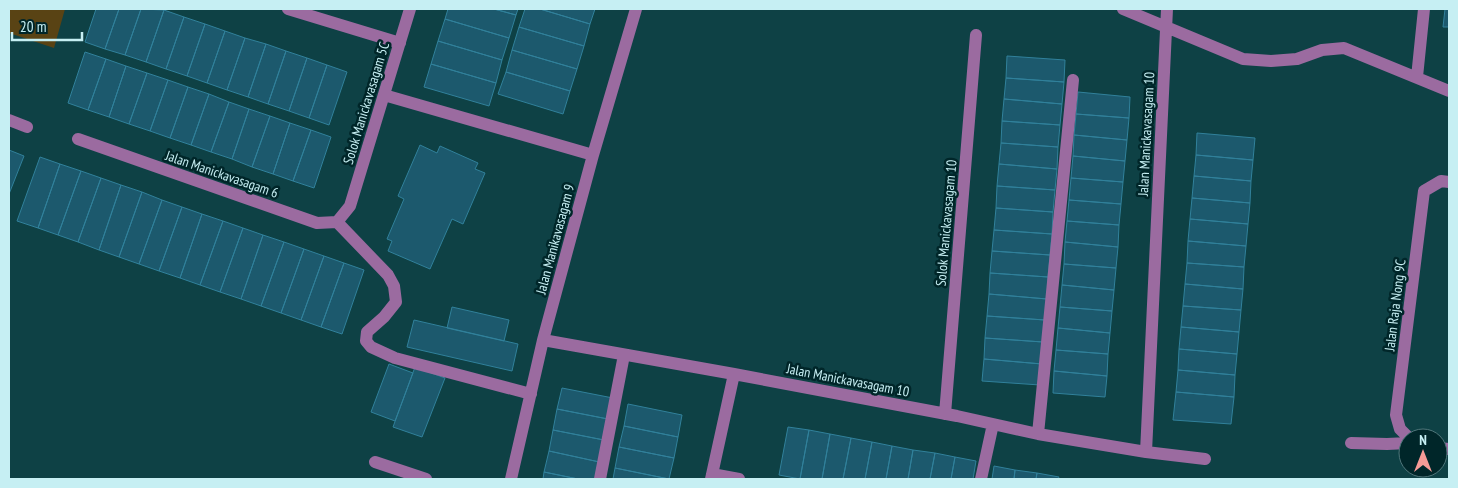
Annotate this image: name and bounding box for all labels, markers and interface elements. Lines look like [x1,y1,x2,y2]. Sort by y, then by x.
scale bar [12,10,82,42]
text: 20 m [20,17,46,36]
street label: Solok Manickavasagam 5C [339,39,393,166]
street label: Jalan Manickavasagam 10 [1134,71,1158,198]
street label: Jalan Manickavasagam 6 [162,146,281,202]
street label: Solok Manickavasagam 10 [932,159,960,287]
street label: Jalan Manikavasagam 9 [531,182,578,297]
street label: Jalan Raja Nong 9C [1380,258,1410,353]
street label: Jalan Manickavasagam 10 [784,359,911,401]
north arrow [1398,428,1448,478]
text: N [1419,431,1427,449]

